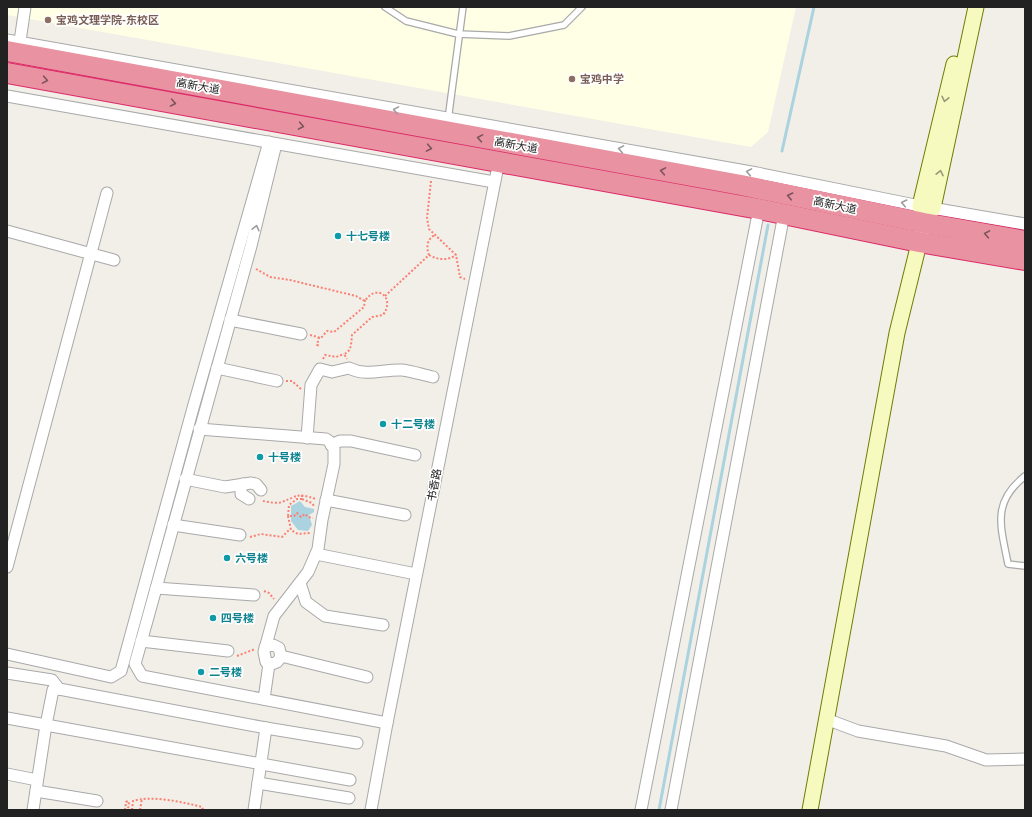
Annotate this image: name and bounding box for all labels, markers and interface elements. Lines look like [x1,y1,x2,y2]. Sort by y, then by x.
place label: 宝鸡文理学院-东校区 [56,13,159,27]
marker: 宝鸡文理学院-东校区 [43,15,53,25]
place label: 宝鸡中学 [580,72,624,86]
marker: 宝鸡中学 [567,74,577,84]
one-way arrow [42,75,48,83]
street label: 高新大道 [175,75,221,97]
one-way arrow [942,96,950,103]
one-way arrow [170,98,176,106]
one-way arrow [393,106,400,115]
one-way arrow [298,121,304,129]
one-way arrow [476,134,483,143]
street label: 高新大道 [493,134,539,156]
one-way arrow [426,144,432,152]
one-way arrow [618,145,624,154]
one-way arrow [660,167,666,176]
one-way arrow [746,168,752,176]
one-way arrow [936,170,944,177]
one-way arrow [787,192,793,200]
street label: 高新大道 [812,194,858,216]
one-way arrow [901,199,907,207]
one-way arrow [251,225,259,231]
place label: 十七号楼 [346,229,390,243]
one-way arrow [983,230,990,239]
marker: 十七号楼 [333,231,343,241]
place label: 十二号楼 [391,417,435,431]
marker: 十二号楼 [378,419,388,429]
place label: 十号楼 [268,450,301,464]
marker: 十号楼 [255,452,265,462]
street label: 书香路 [424,467,444,503]
place label: 六号楼 [235,551,268,565]
marker: 六号楼 [222,553,232,563]
place label: 四号楼 [221,611,254,625]
marker: 四号楼 [208,613,218,623]
place label: 二号楼 [209,665,242,679]
marker: 二号楼 [196,667,206,677]

